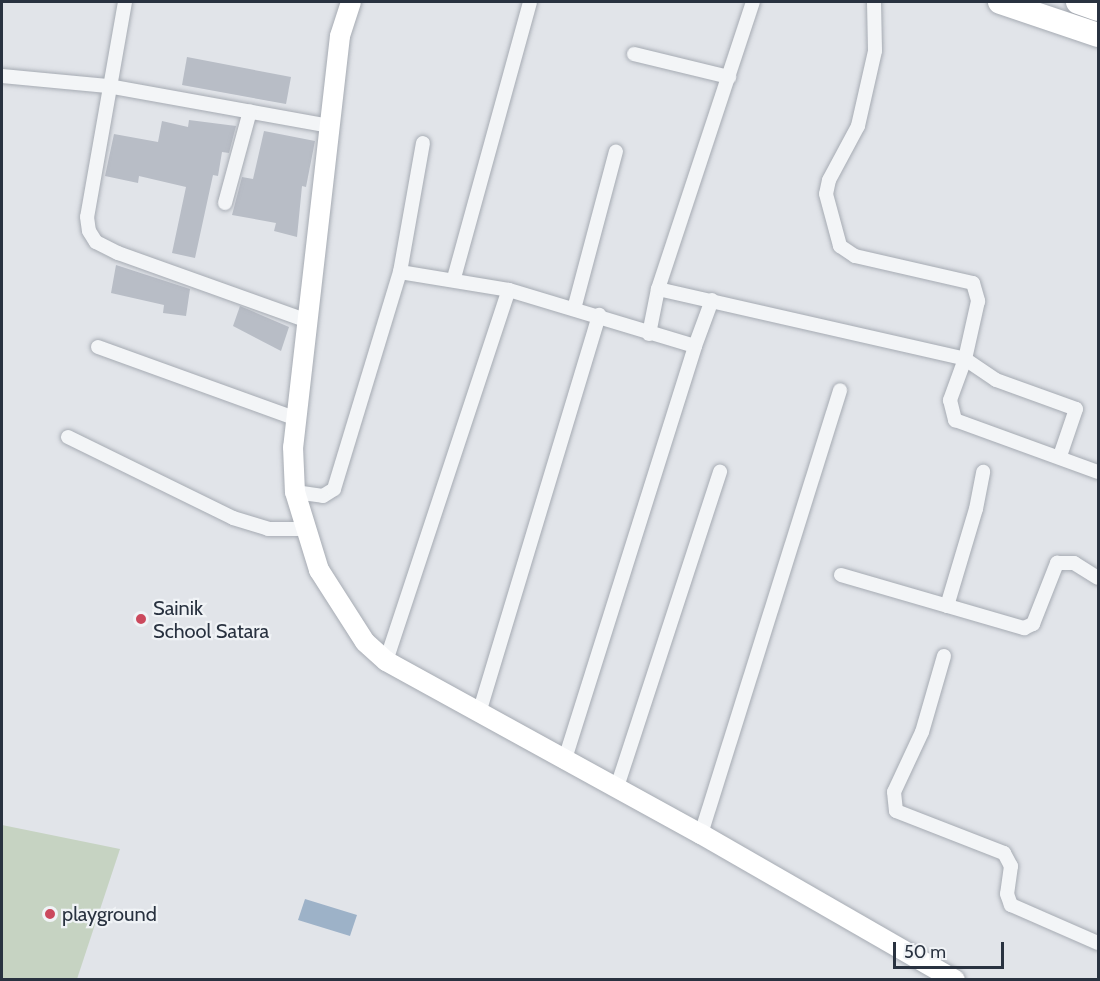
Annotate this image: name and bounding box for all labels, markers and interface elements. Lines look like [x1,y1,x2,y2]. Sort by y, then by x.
place label: Sainik School Satara [153,596,269,643]
marker: Sainik School Satara [134,612,148,626]
place label: playground [62,902,157,926]
marker: playground [43,907,57,921]
scale bar [896,930,1007,968]
text: 50 m [904,941,946,963]

